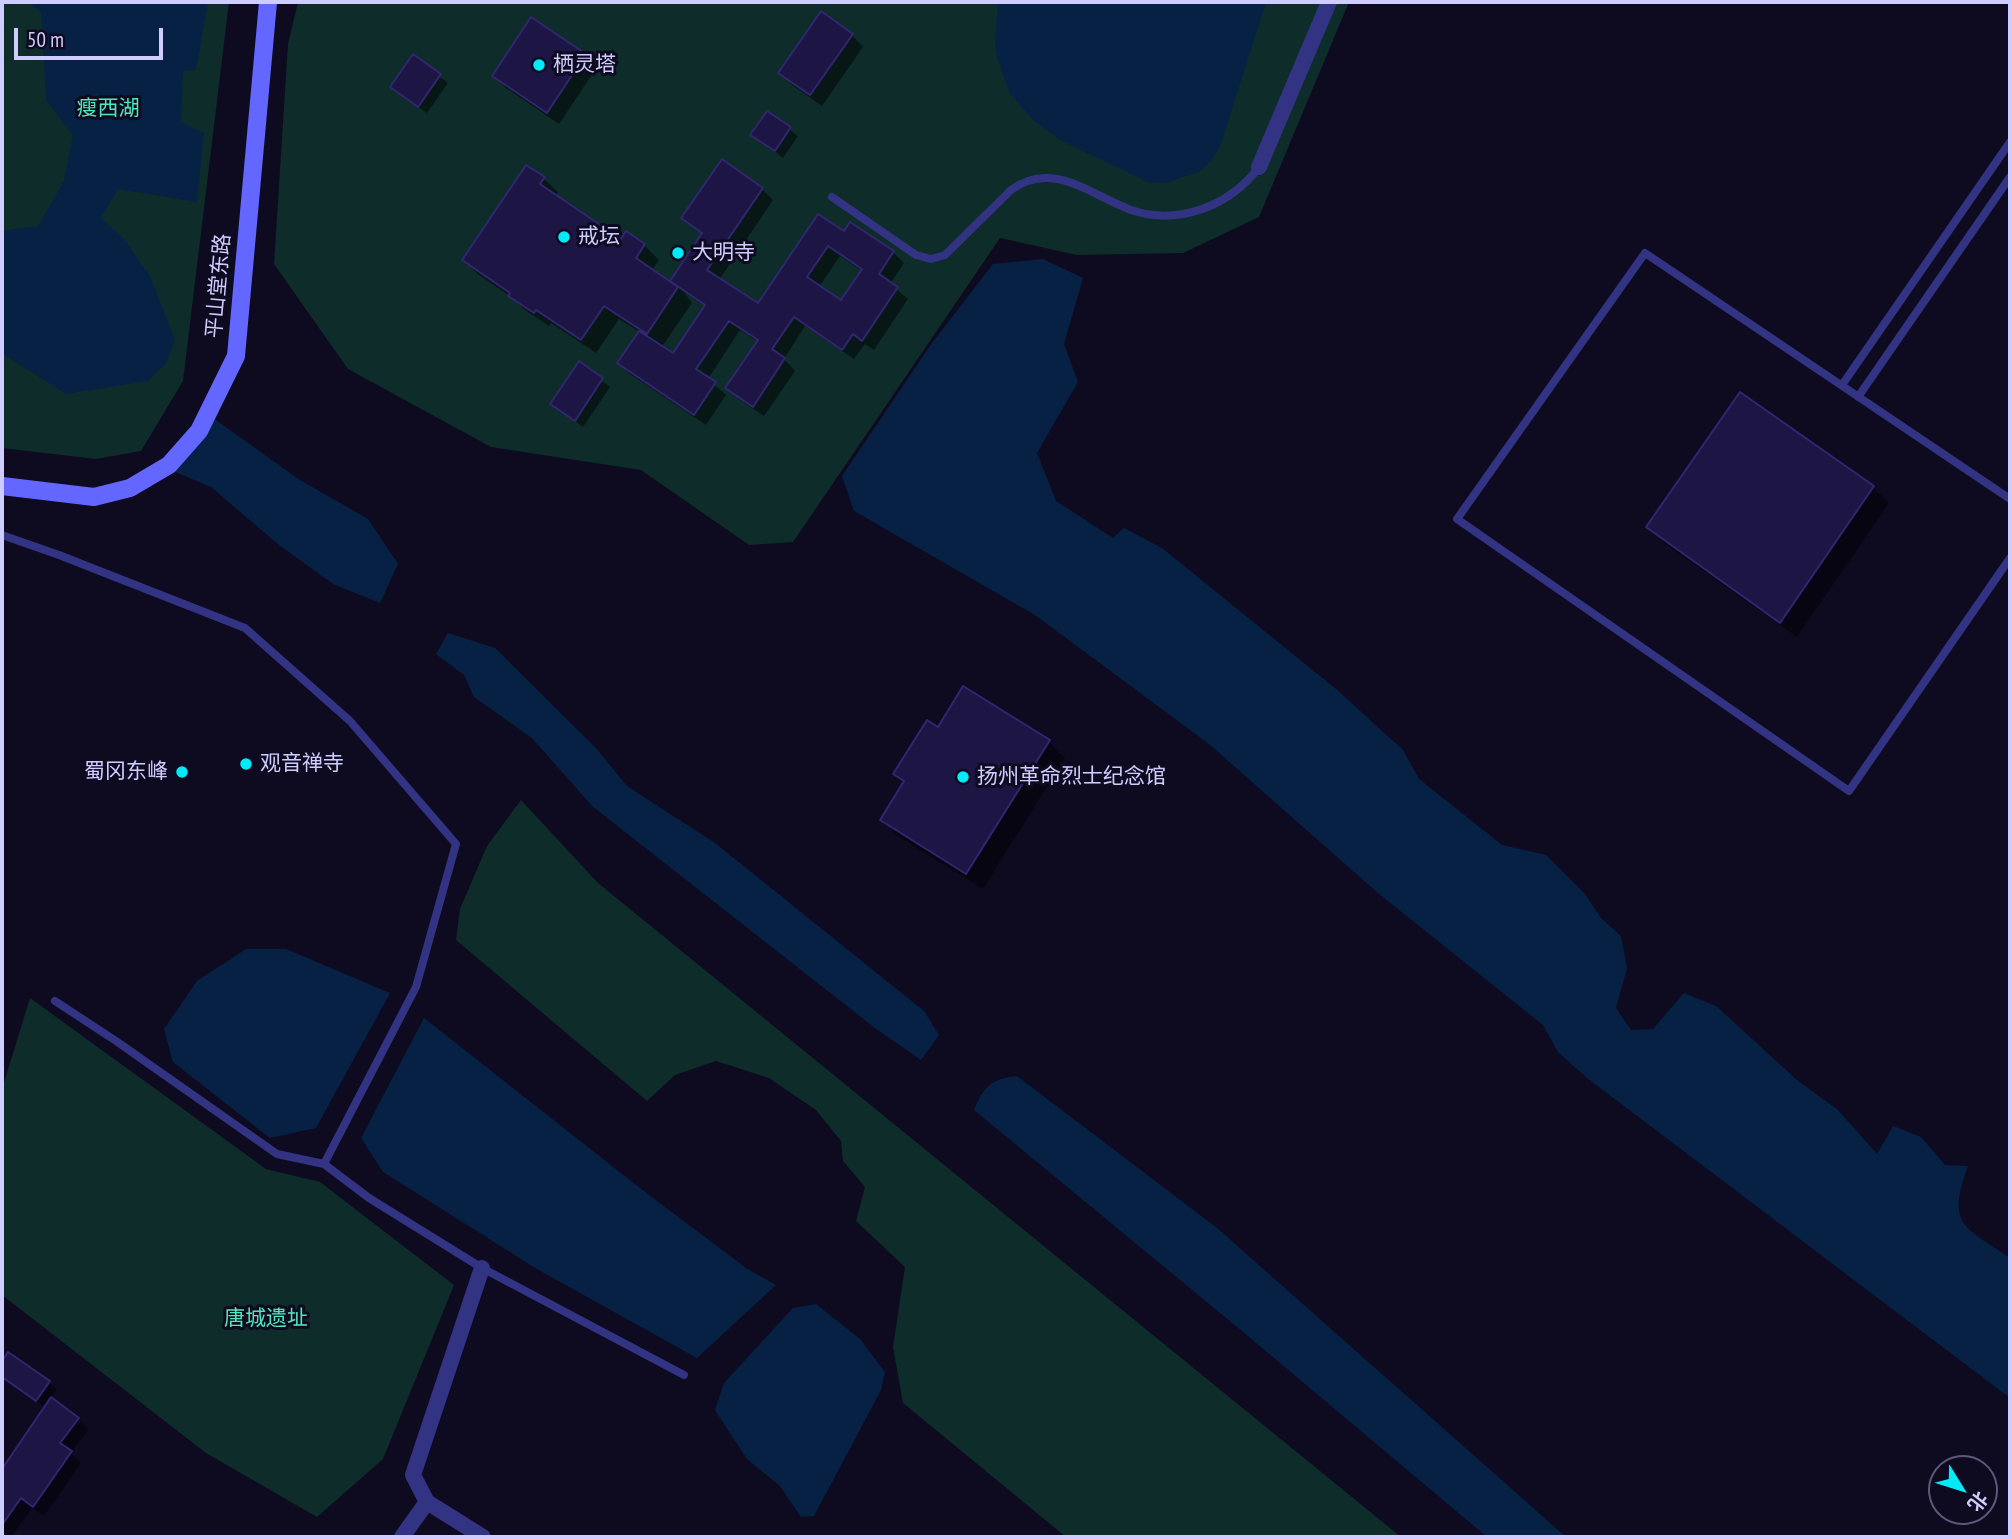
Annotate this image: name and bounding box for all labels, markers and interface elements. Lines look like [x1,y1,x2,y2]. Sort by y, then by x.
scale bar [18,14,166,58]
text: 50 m [27,26,64,53]
place label: 栖灵塔 [553,52,616,78]
marker: 栖灵塔 [531,57,547,73]
park label: 瘦西湖 [77,96,139,122]
place label: 戒坛 [578,224,620,250]
marker: 戒坛 [556,229,572,245]
street label: 平山堂东路 [202,233,236,339]
place label: 大明寺 [692,240,755,266]
marker: 大明寺 [670,245,686,261]
place label: 观音禅寺 [260,751,344,777]
marker: 观音禅寺 [238,756,254,772]
place label: 蜀冈东峰 [84,759,168,785]
marker: 蜀冈东峰 [174,764,190,780]
place label: 扬州革命烈士纪念馆 [977,764,1166,790]
marker: 扬州革命烈士纪念馆 [955,769,971,785]
park label: 唐城遗址 [224,1306,308,1332]
north arrow [1928,1455,1998,1525]
text: 北 [1963,1487,1993,1517]

